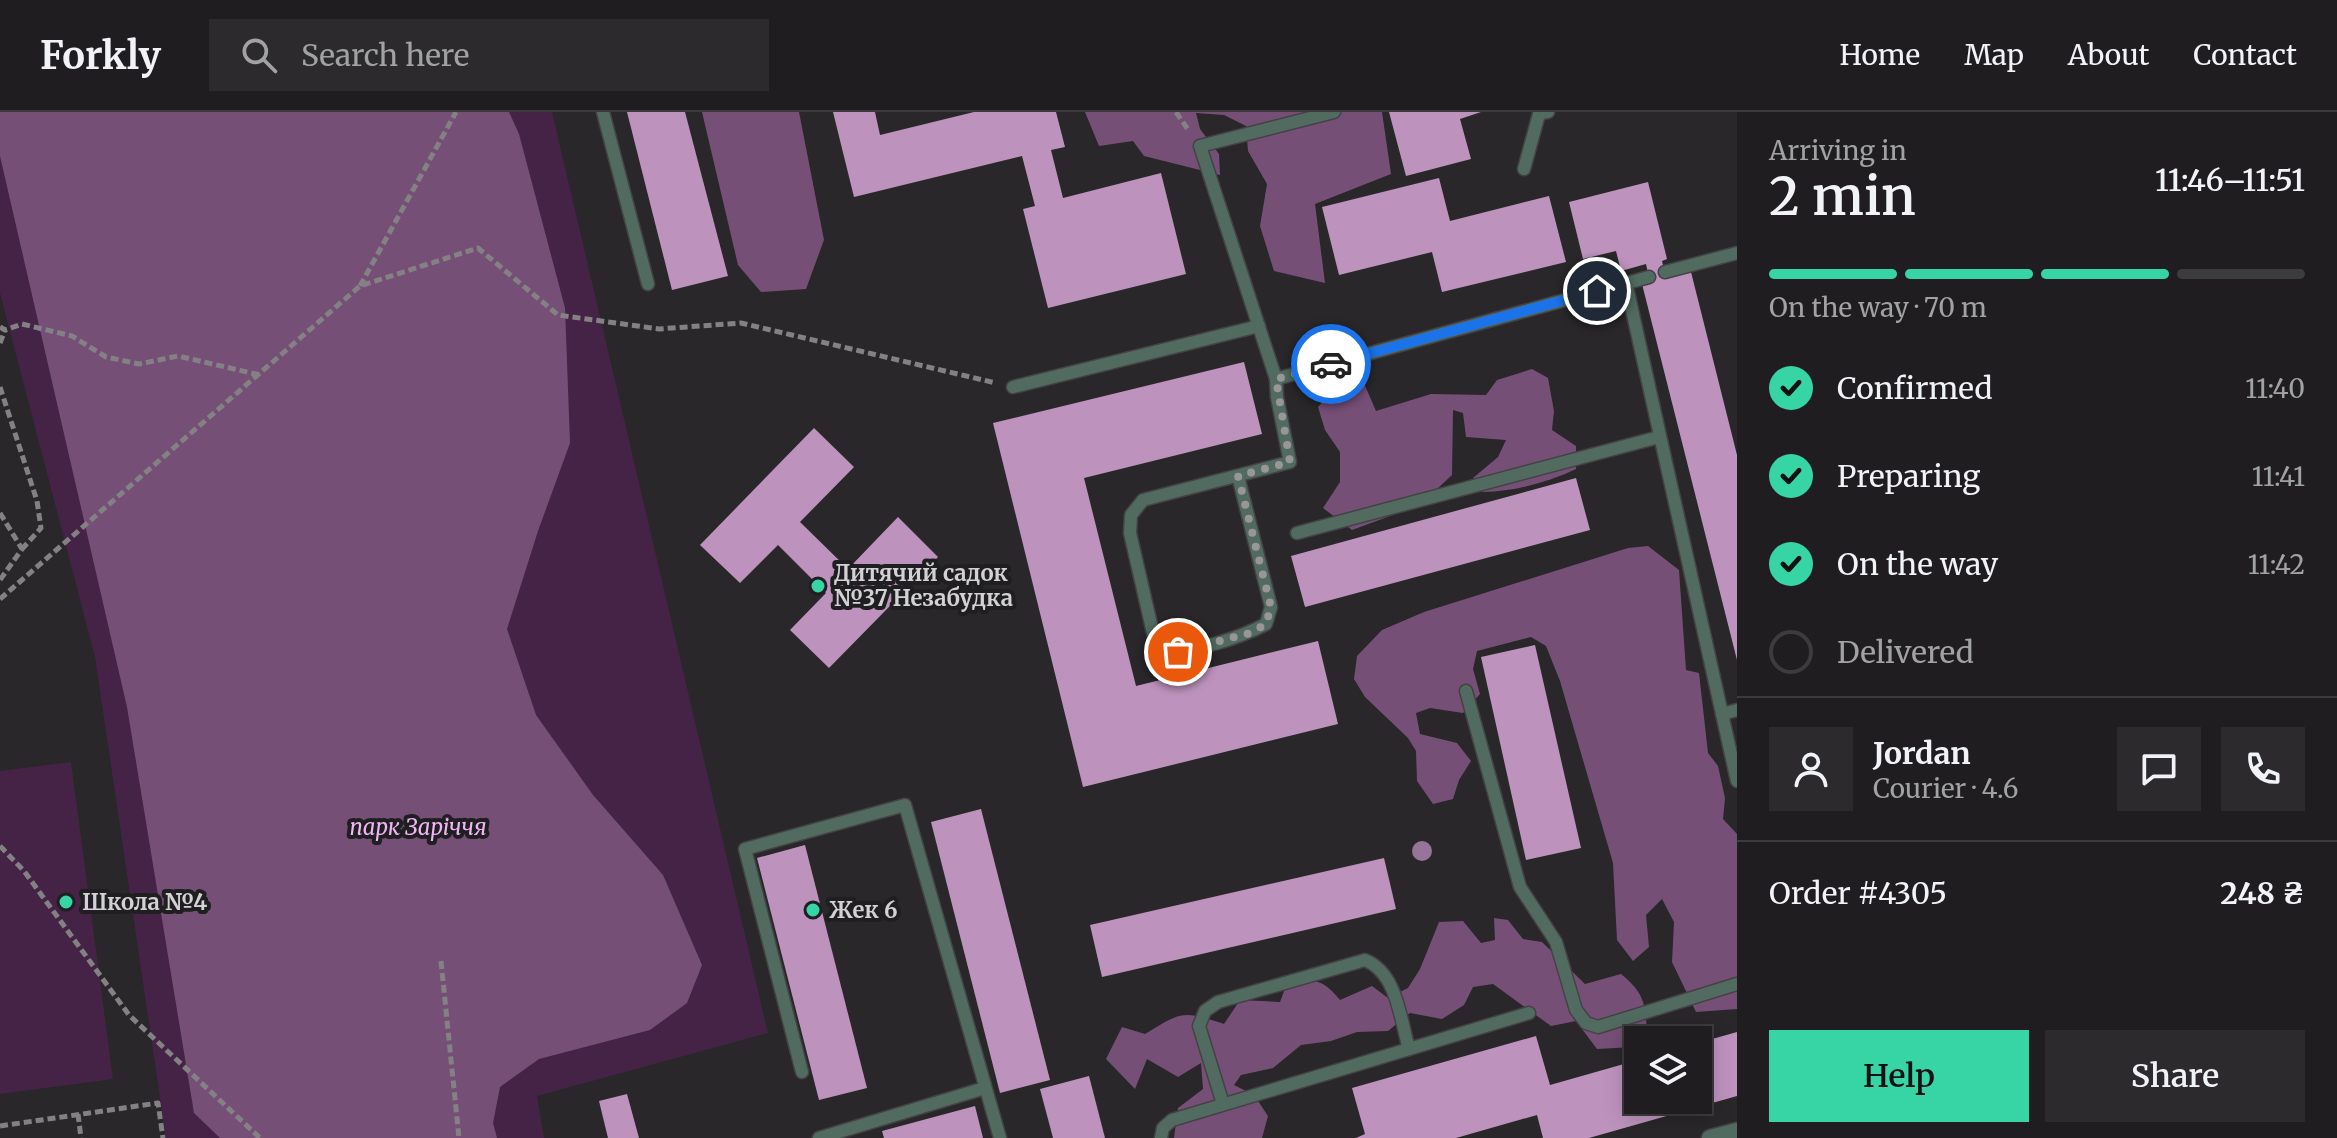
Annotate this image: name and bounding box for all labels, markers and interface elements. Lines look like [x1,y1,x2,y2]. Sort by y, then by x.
search box [209,19,769,91]
text: Forkly [40,32,161,79]
icon: search [237,33,281,77]
text: Search here [301,36,469,74]
text: Home [1839,37,1920,73]
text: Map [1964,37,2024,73]
text: About [2068,37,2149,73]
text: Contact [2193,37,2297,73]
text: Arriving in [1769,134,1907,167]
text: 11:46–11:51 [2155,161,2305,199]
text: 2 min [1769,164,1916,229]
pin [1563,257,1631,325]
icon: home [1575,269,1619,313]
text: On the way · 70 m [1769,291,1987,324]
courier [1291,324,1371,404]
icon: car [1309,342,1353,386]
icon: check [1769,366,1813,410]
text: Confirmed [1837,369,1992,407]
text: 11:40 [2245,372,2305,405]
icon: check [1769,454,1813,498]
text: Preparing [1837,457,1980,495]
text: 11:41 [2252,460,2305,493]
icon: check [1769,542,1813,586]
text: On the way [1837,545,1998,583]
text: 11:42 [2248,548,2305,581]
place label: Дитячий садок №37 Незабудка [834,559,1013,612]
marker: Дитячий садок №37 Незабудка [809,577,827,595]
pin [1144,618,1212,686]
icon: bag [1156,630,1200,674]
text: Delivered [1837,633,1974,671]
button: person [1769,727,1853,811]
button: chat [2117,727,2201,811]
button: phone [2221,727,2305,811]
text: Jordan [1873,734,1971,772]
text: Courier · 4.6 [1873,772,2019,805]
park label: парк Заріччя [349,813,487,841]
text: Order #4305 [1769,874,1947,912]
text: 248 ₴ [2220,874,2305,912]
place label: Школа №4 [82,888,207,916]
marker: Школа №4 [57,893,75,911]
place label: Жек 6 [829,896,897,924]
marker: Жек 6 [804,901,822,919]
map controls [1624,1026,1712,1114]
button: layers [1624,1026,1712,1114]
button: Help [1769,1030,2029,1122]
button: Share [2045,1030,2305,1122]

